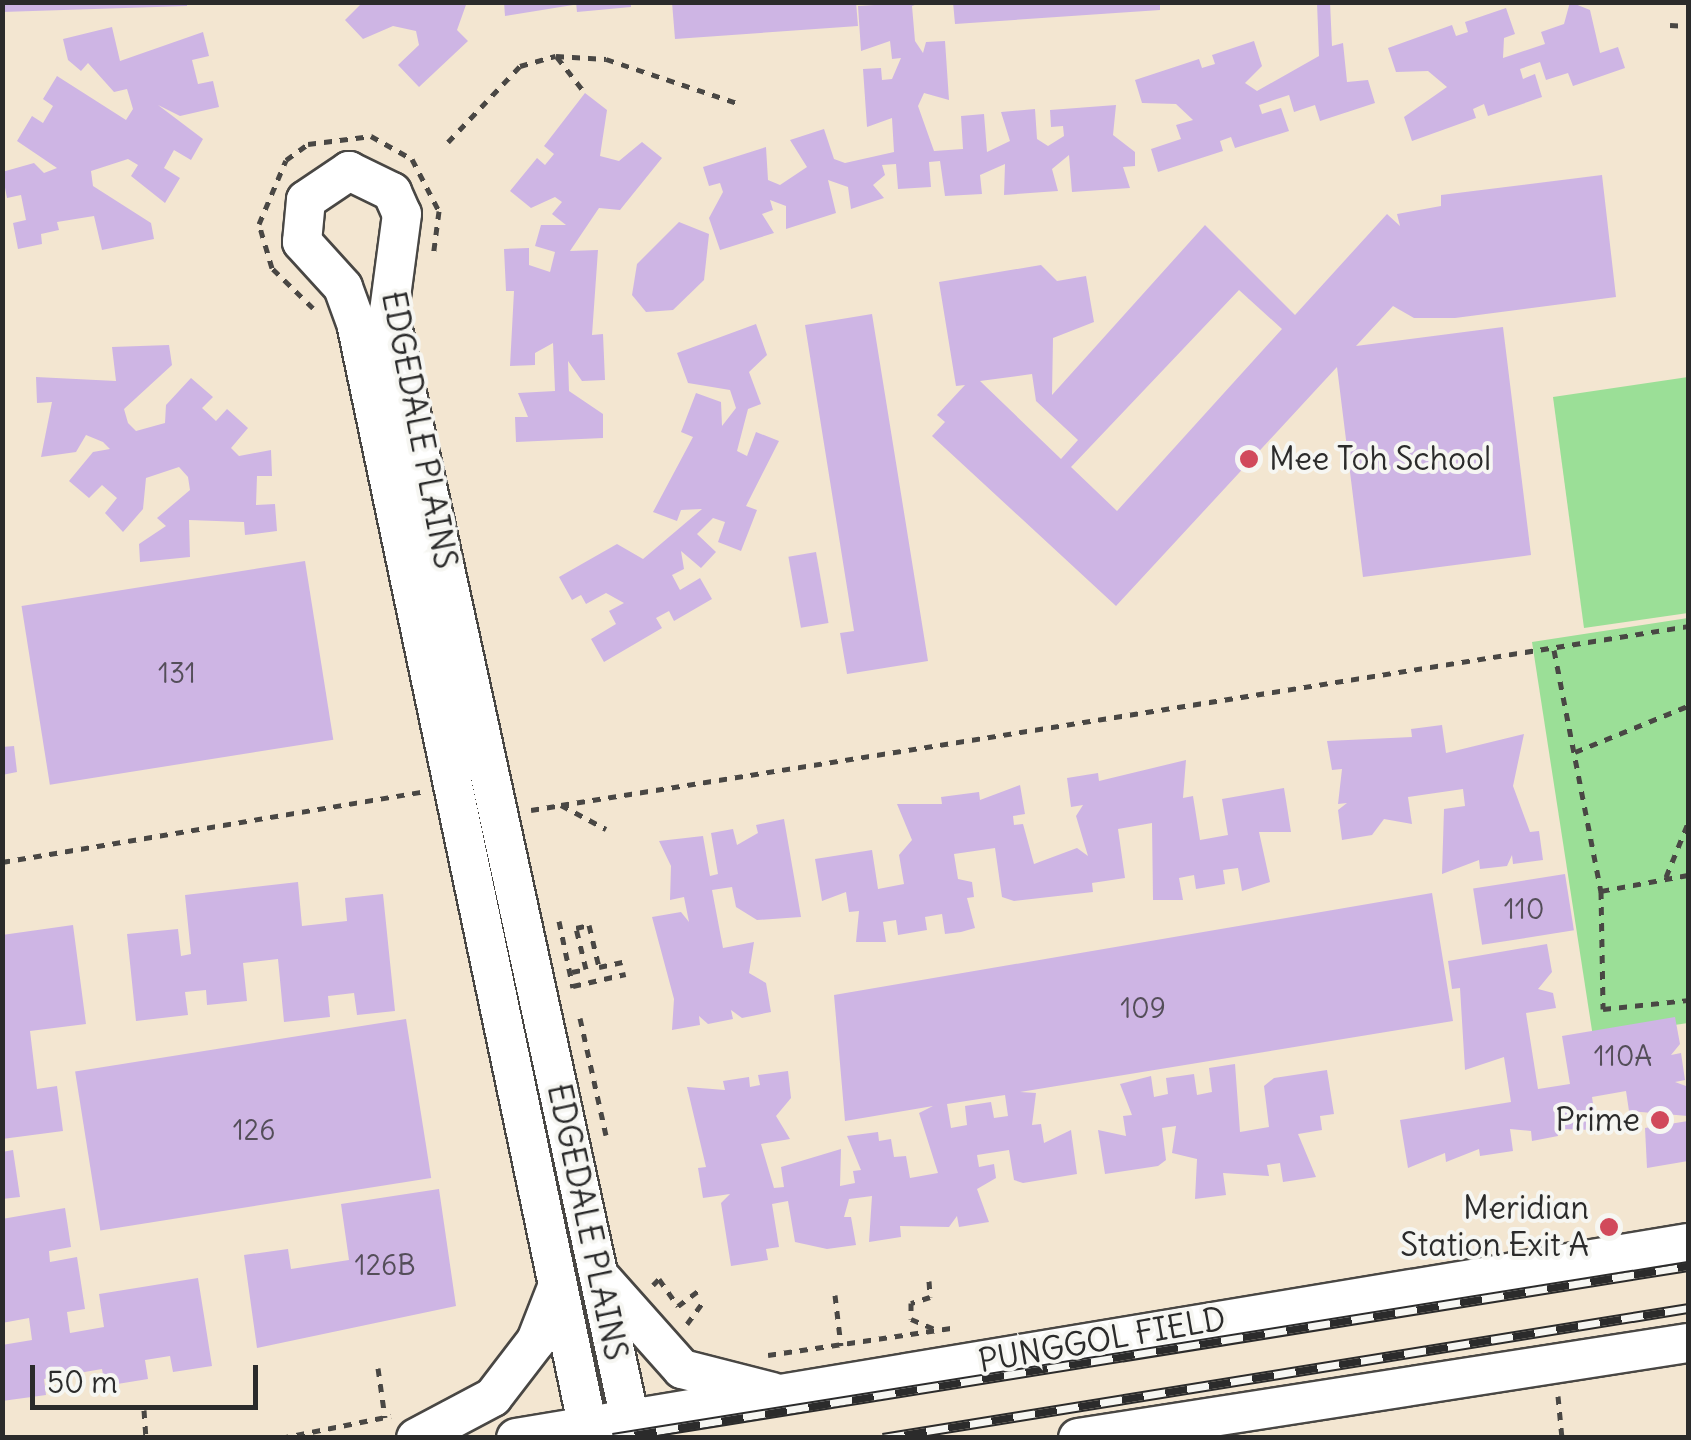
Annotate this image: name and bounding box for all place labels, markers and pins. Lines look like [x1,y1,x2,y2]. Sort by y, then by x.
place label: Mee Toh School [1269,440,1491,478]
marker: Mee Toh School [1238,448,1260,470]
place label: Prime [1555,1101,1640,1139]
marker: Prime [1649,1109,1671,1131]
place label: Meridian Station Exit A [1400,1190,1589,1265]
marker: Meridian Station Exit A [1598,1216,1620,1238]

